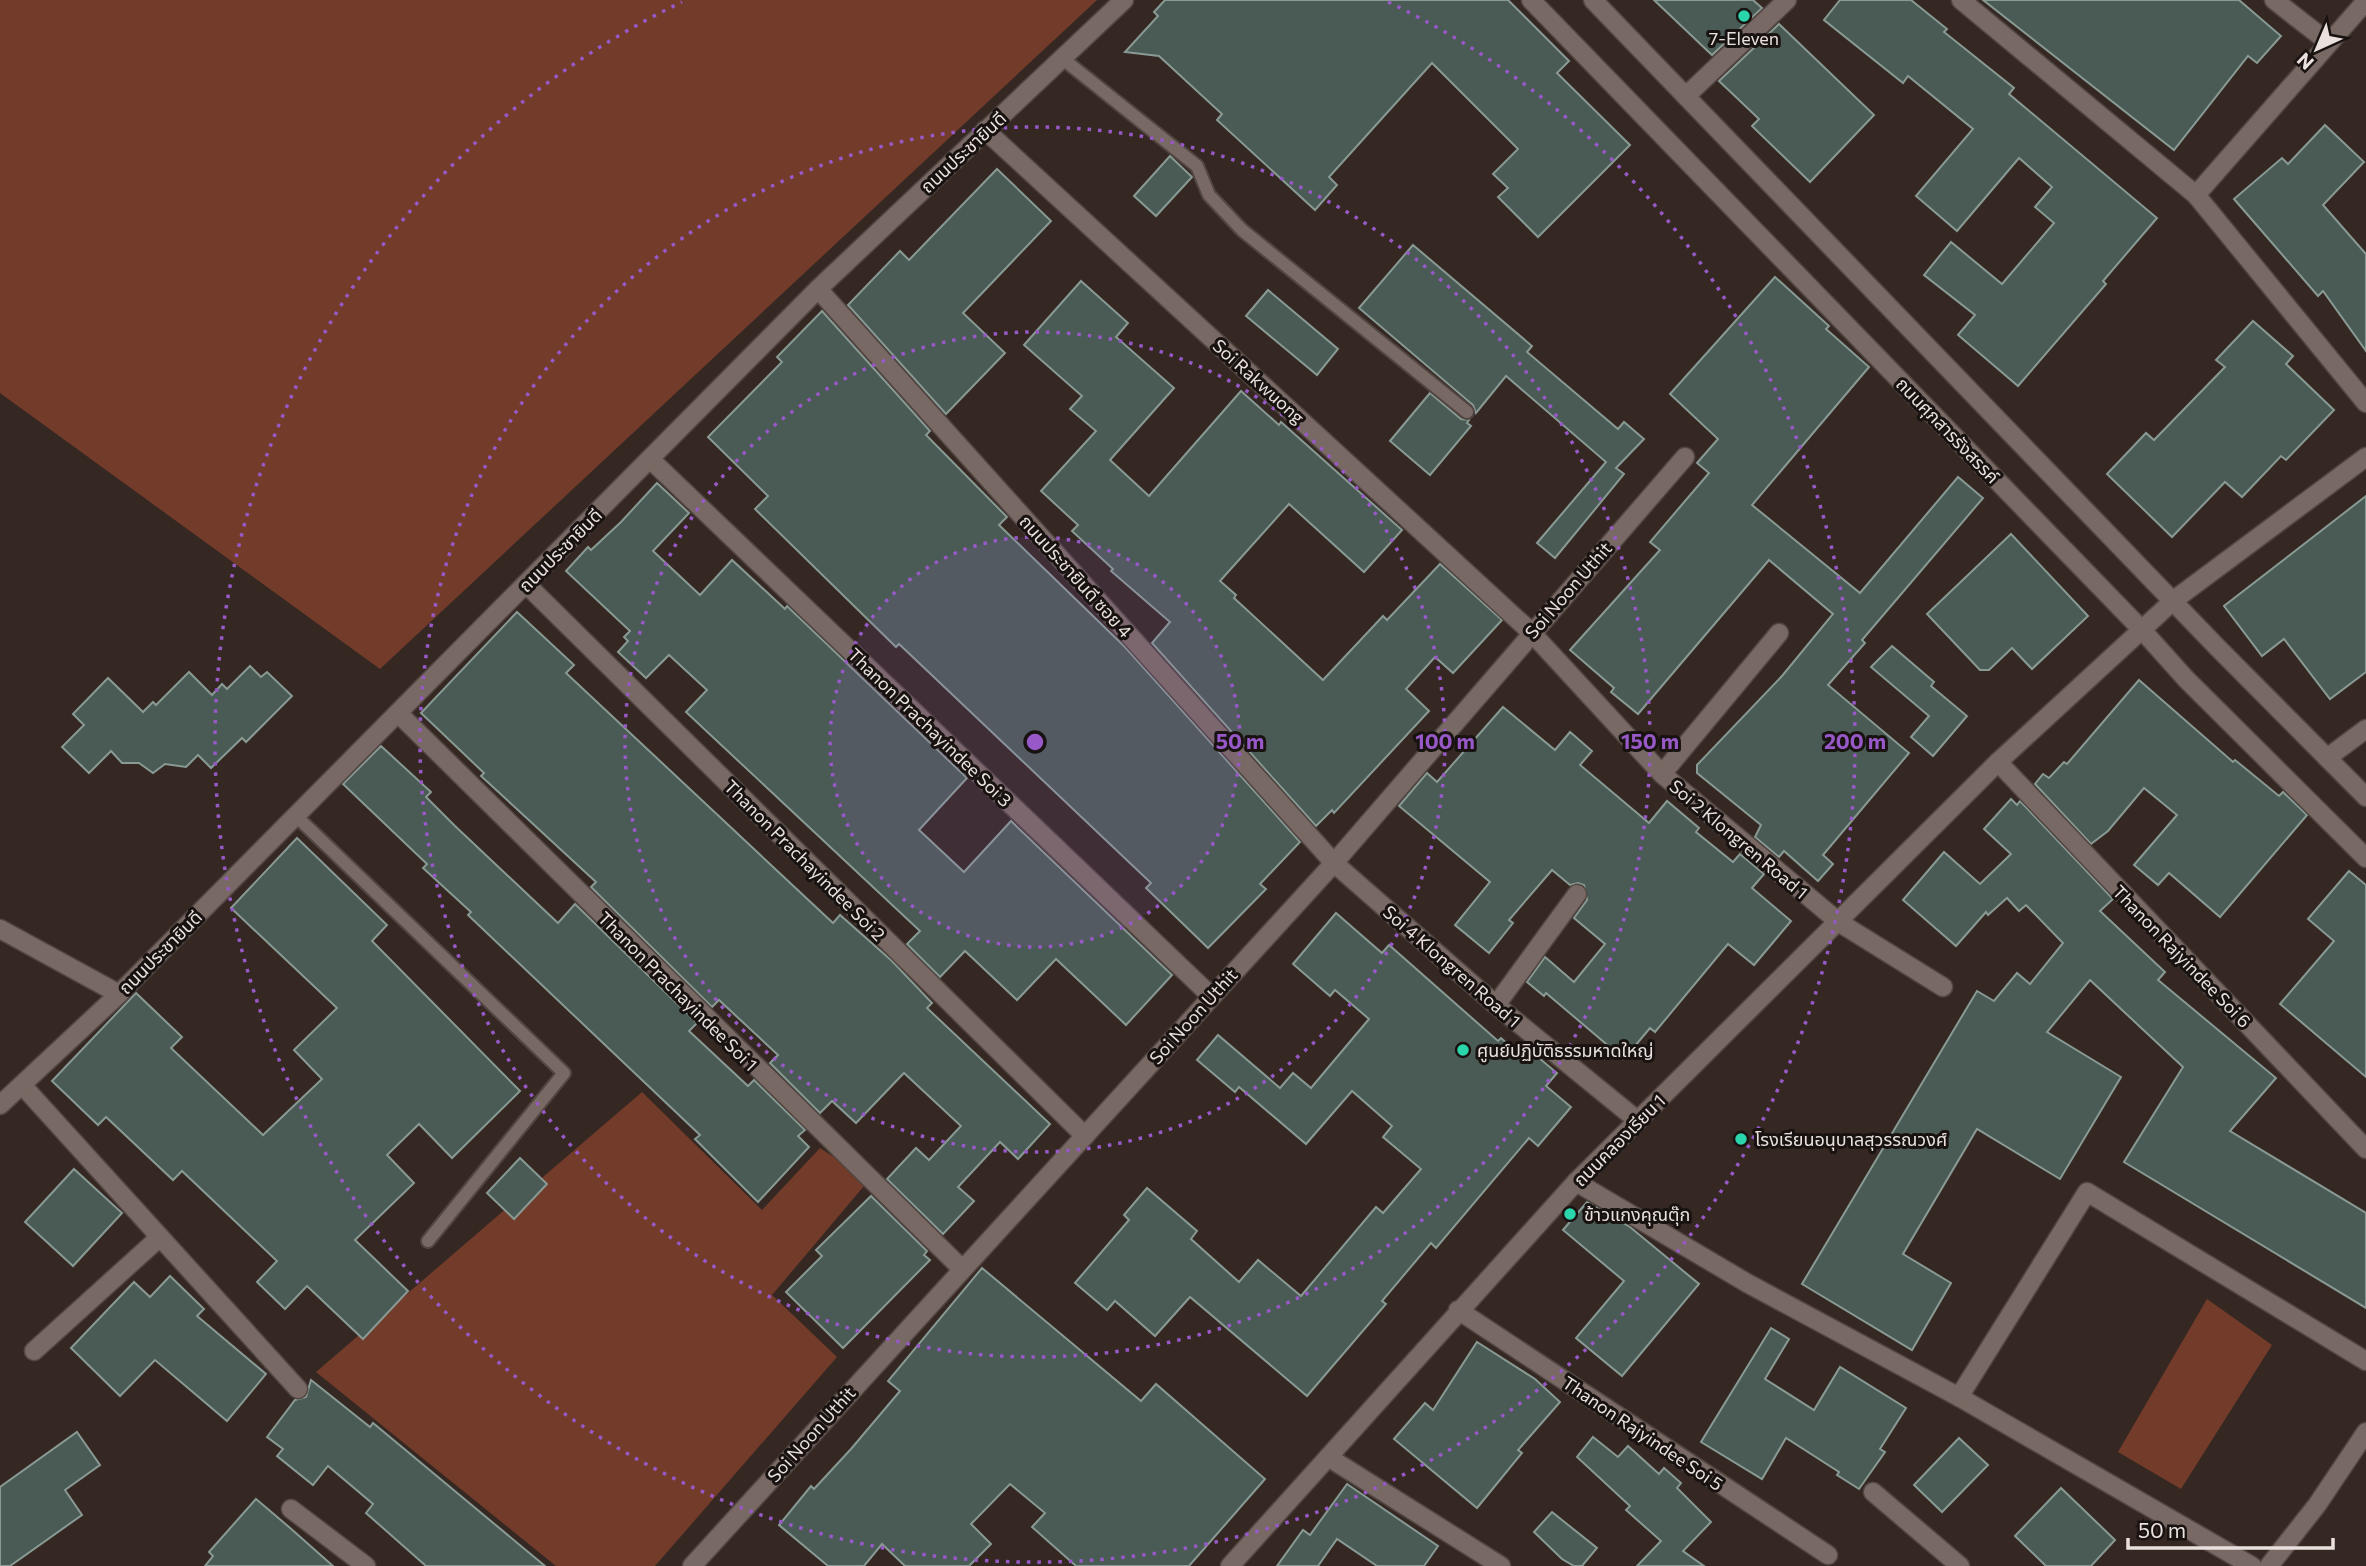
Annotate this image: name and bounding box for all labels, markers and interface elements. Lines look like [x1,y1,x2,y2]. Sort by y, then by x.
marker: 7-Eleven [1736,8,1752,24]
north arrow [2282,14,2352,84]
place label: 7-Eleven [1709,27,1779,49]
text: N [2292,48,2318,75]
street label: ถนนประชายินดี [916,107,1010,197]
street label: Soi Rakwuong [1209,334,1310,428]
street label: ถนนศุภสารรังสรรค์ [1891,372,2004,488]
street label: ถนนประชายินดี [514,504,606,596]
street label: ถนนประชายินดี ซอย 4 [1015,510,1137,642]
street label: Soi Noon Uthit [1520,537,1616,643]
street label: Thanon Prachayindee Soi 3 [844,643,1016,811]
text: 50 m [1216,728,1264,753]
text: 100 m [1415,728,1475,753]
text: 150 m [1621,728,1679,753]
text: 200 m [1824,728,1886,753]
centre of rings [1023,730,1047,754]
street label: Thanon Prachayindee Soi 2 [720,775,890,945]
street label: Soi 2 Klongren Road 1 [1665,775,1813,903]
street label: Thanon Rajyindee Soi 6 [2108,880,2256,1032]
street label: Soi 4 Klongren Road 1 [1379,900,1525,1032]
street label: ถนนประชายินดี [114,906,206,998]
street label: Thanon Prachayindee Soi 1 [594,907,762,1075]
street label: Soi Noon Uthit [1144,964,1242,1068]
place label: ศูนย์ปฏิบัติธรรมหาดใหญ่ [1477,1039,1654,1063]
marker: ศูนย์ปฏิบัติธรรมหาดใหญ่ [1455,1042,1471,1058]
street label: ถนนคลองเรียน 1 [1568,1089,1670,1191]
place label: โรงเรียนอนุบาลสุวรรณวงศ์ [1755,1128,1947,1151]
marker: โรงเรียนอนุบาลสุวรรณวงศ์ [1733,1131,1749,1147]
place label: ข้าวแกงคุณตุ๊ก [1584,1203,1690,1226]
marker: ข้าวแกงคุณตุ๊ก [1562,1206,1578,1222]
street label: Thanon Rajyindee Soi 5 [1559,1371,1727,1495]
street label: Soi Noon Uthit [762,1382,860,1486]
scale bar [2128,1506,2333,1550]
text: 50 m [2138,1517,2186,1542]

